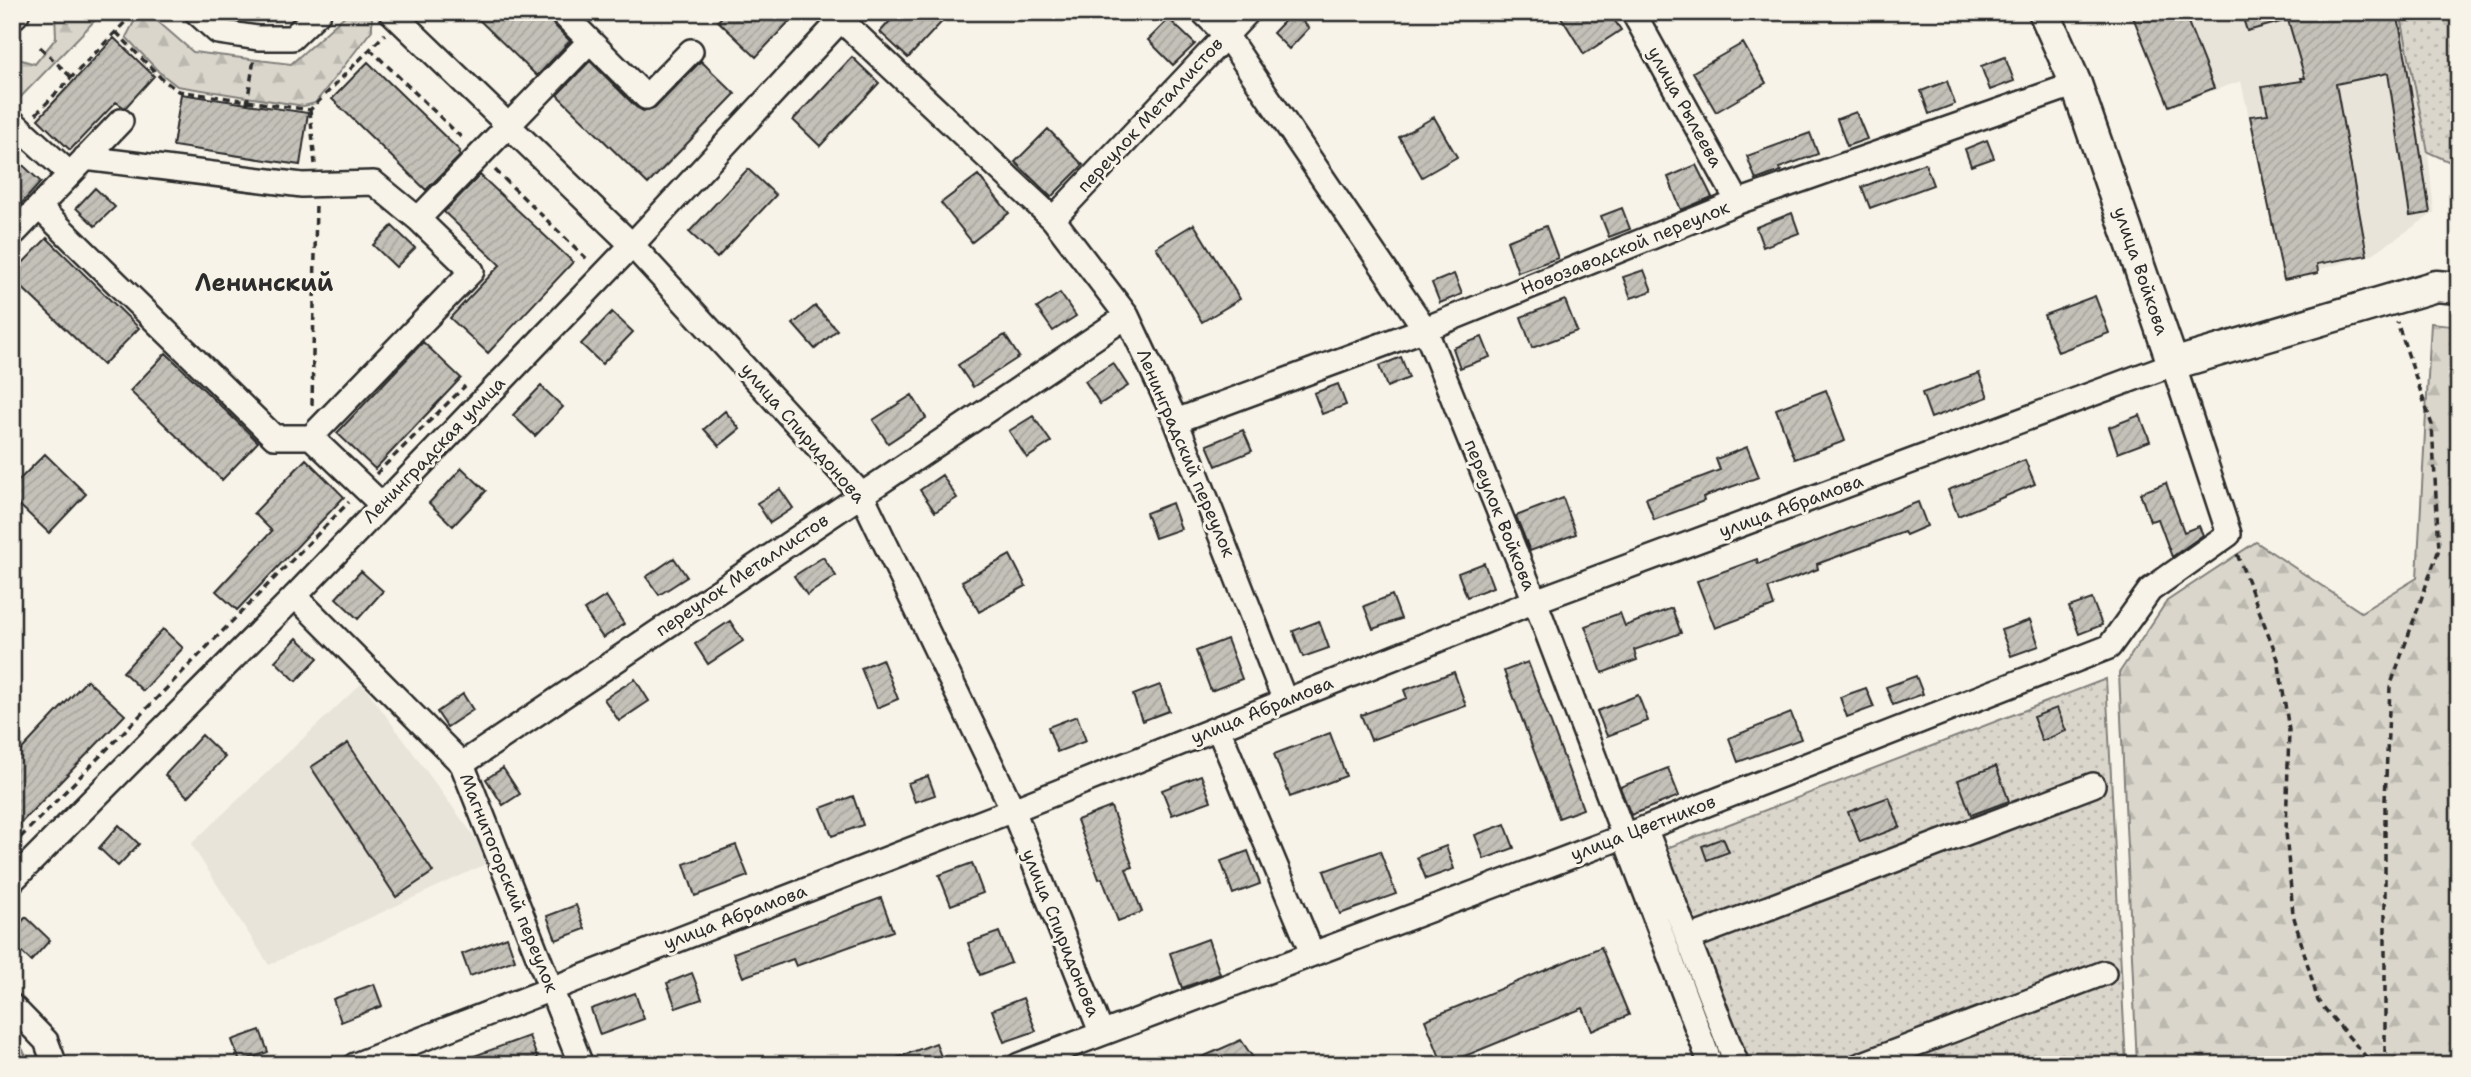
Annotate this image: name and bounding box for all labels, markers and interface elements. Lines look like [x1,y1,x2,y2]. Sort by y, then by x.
street label: переулок Металлистов [1072,32,1228,198]
street label: улица Рылеева [1642,42,1728,172]
street label: Новозаводской переулок [1517,195,1733,301]
street label: улица Войкова [2108,204,2174,338]
district label: Ленинский [195,267,334,299]
street label: Ленинградский переулок [1131,345,1241,561]
street label: улица Спиридонова [735,358,871,508]
street label: Ленинградская улица [358,372,510,528]
street label: переулок Войкова [1459,436,1541,594]
street label: улица Абрамова [1716,469,1866,543]
street label: переулок Металлистов [651,508,833,642]
street label: улица Абрамова [1187,670,1337,750]
street label: Магнитогорский переулок [454,770,564,997]
street label: улица Цветников [1567,789,1719,867]
street label: улица Спиридонова [1016,846,1106,1020]
street label: улица Абрамова [660,879,810,955]

